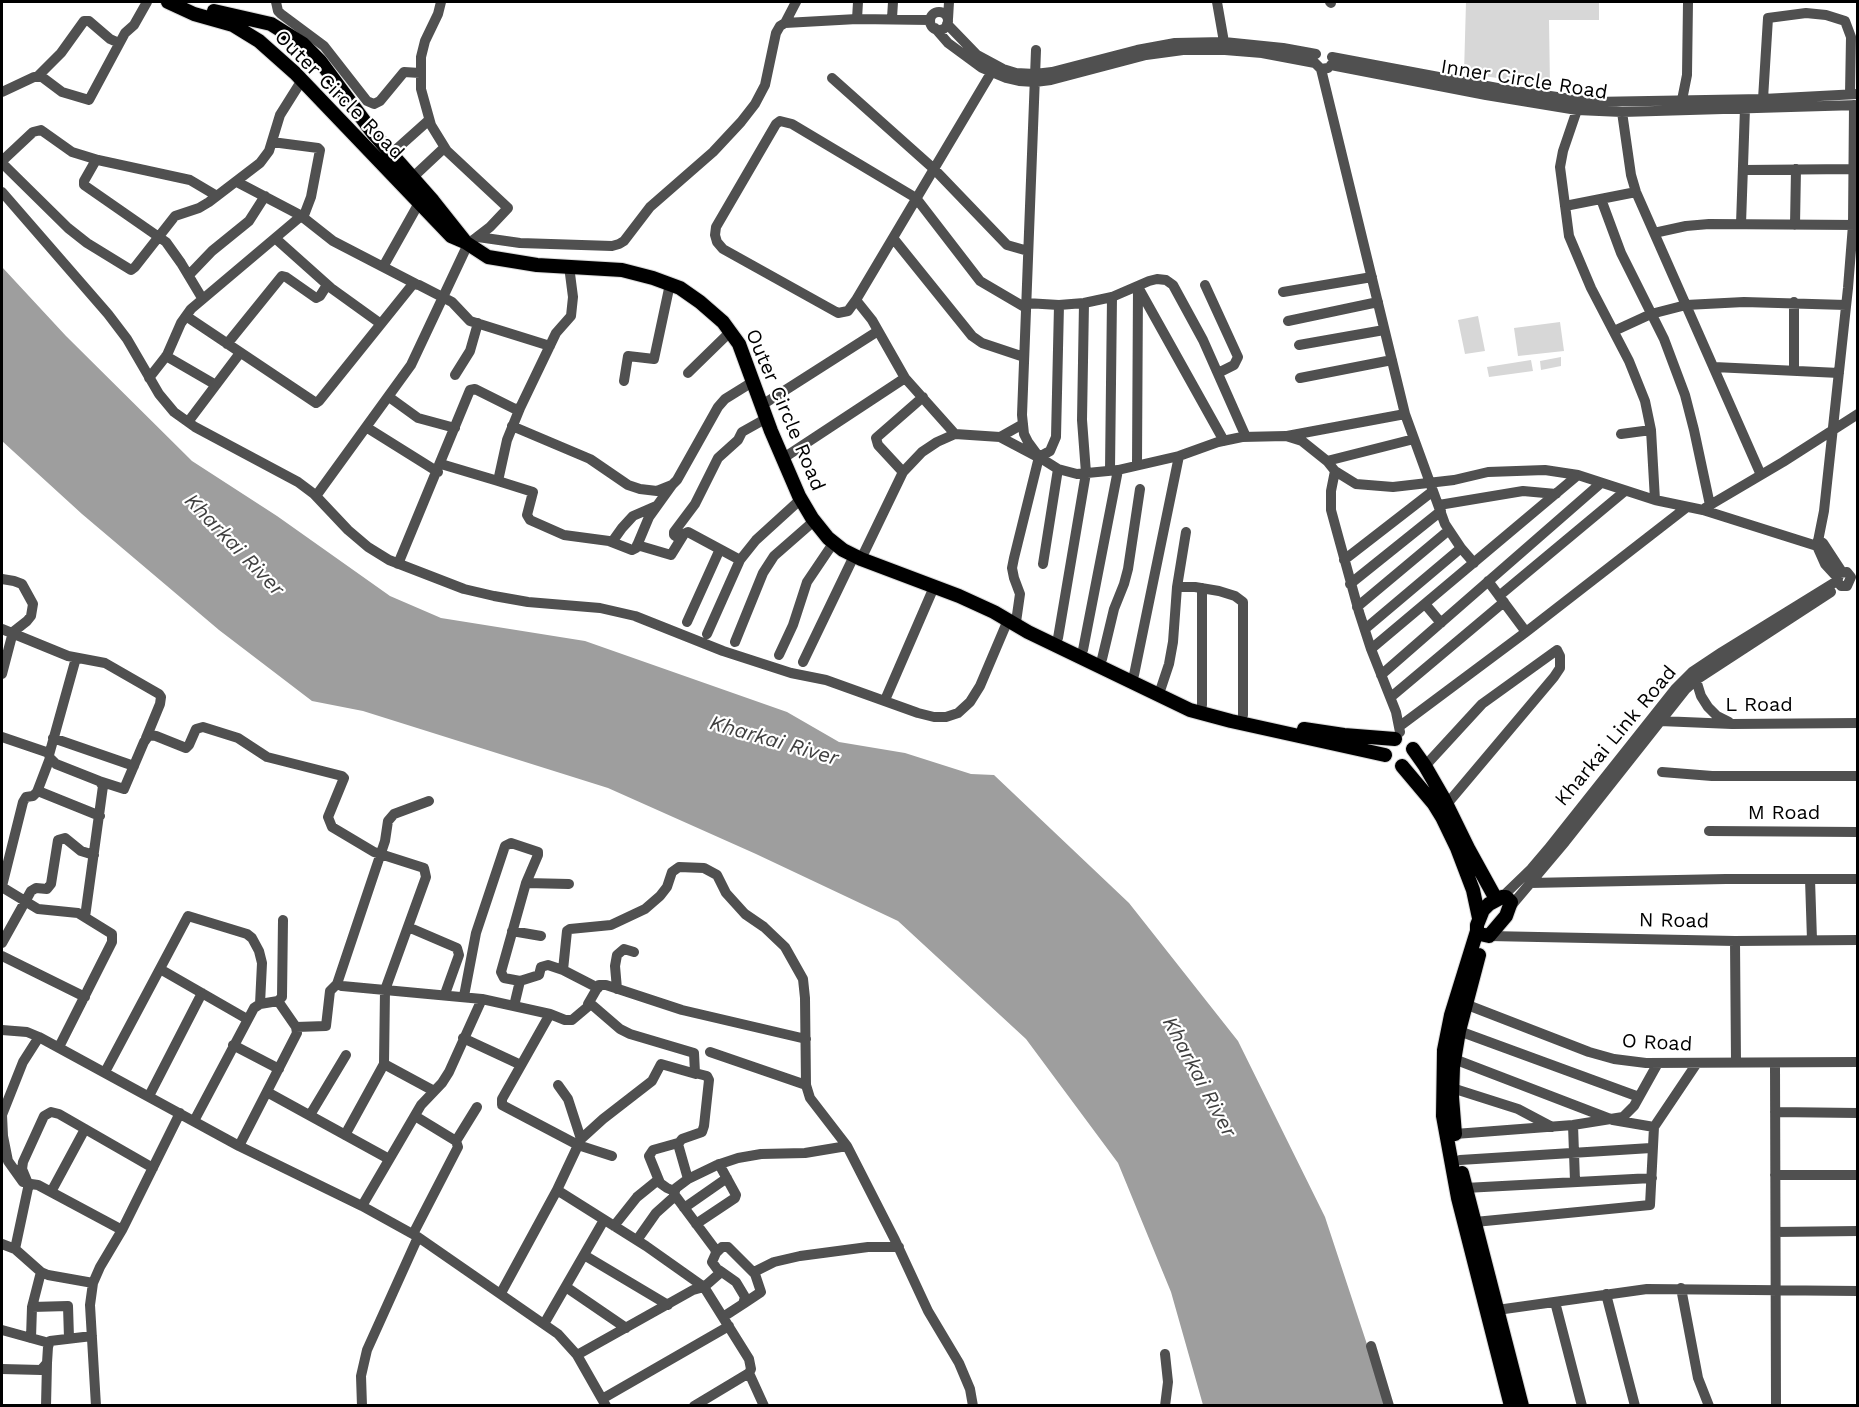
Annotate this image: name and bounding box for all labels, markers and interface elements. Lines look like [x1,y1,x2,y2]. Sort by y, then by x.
street label: Outer Circle Road [269,25,409,165]
street label: Inner Circle Road [1439,55,1609,105]
street label: Outer Circle Road [740,325,830,495]
water label: Kharkai River [179,488,289,602]
street label: Kharkai Link Road [1550,661,1682,811]
street label: L Road [1725,693,1793,717]
water label: Kharkai River [707,711,841,771]
street label: M Road [1748,801,1820,825]
street label: N Road [1639,908,1709,934]
water label: Kharkai River [1157,1012,1241,1142]
street label: O Road [1621,1029,1693,1057]

